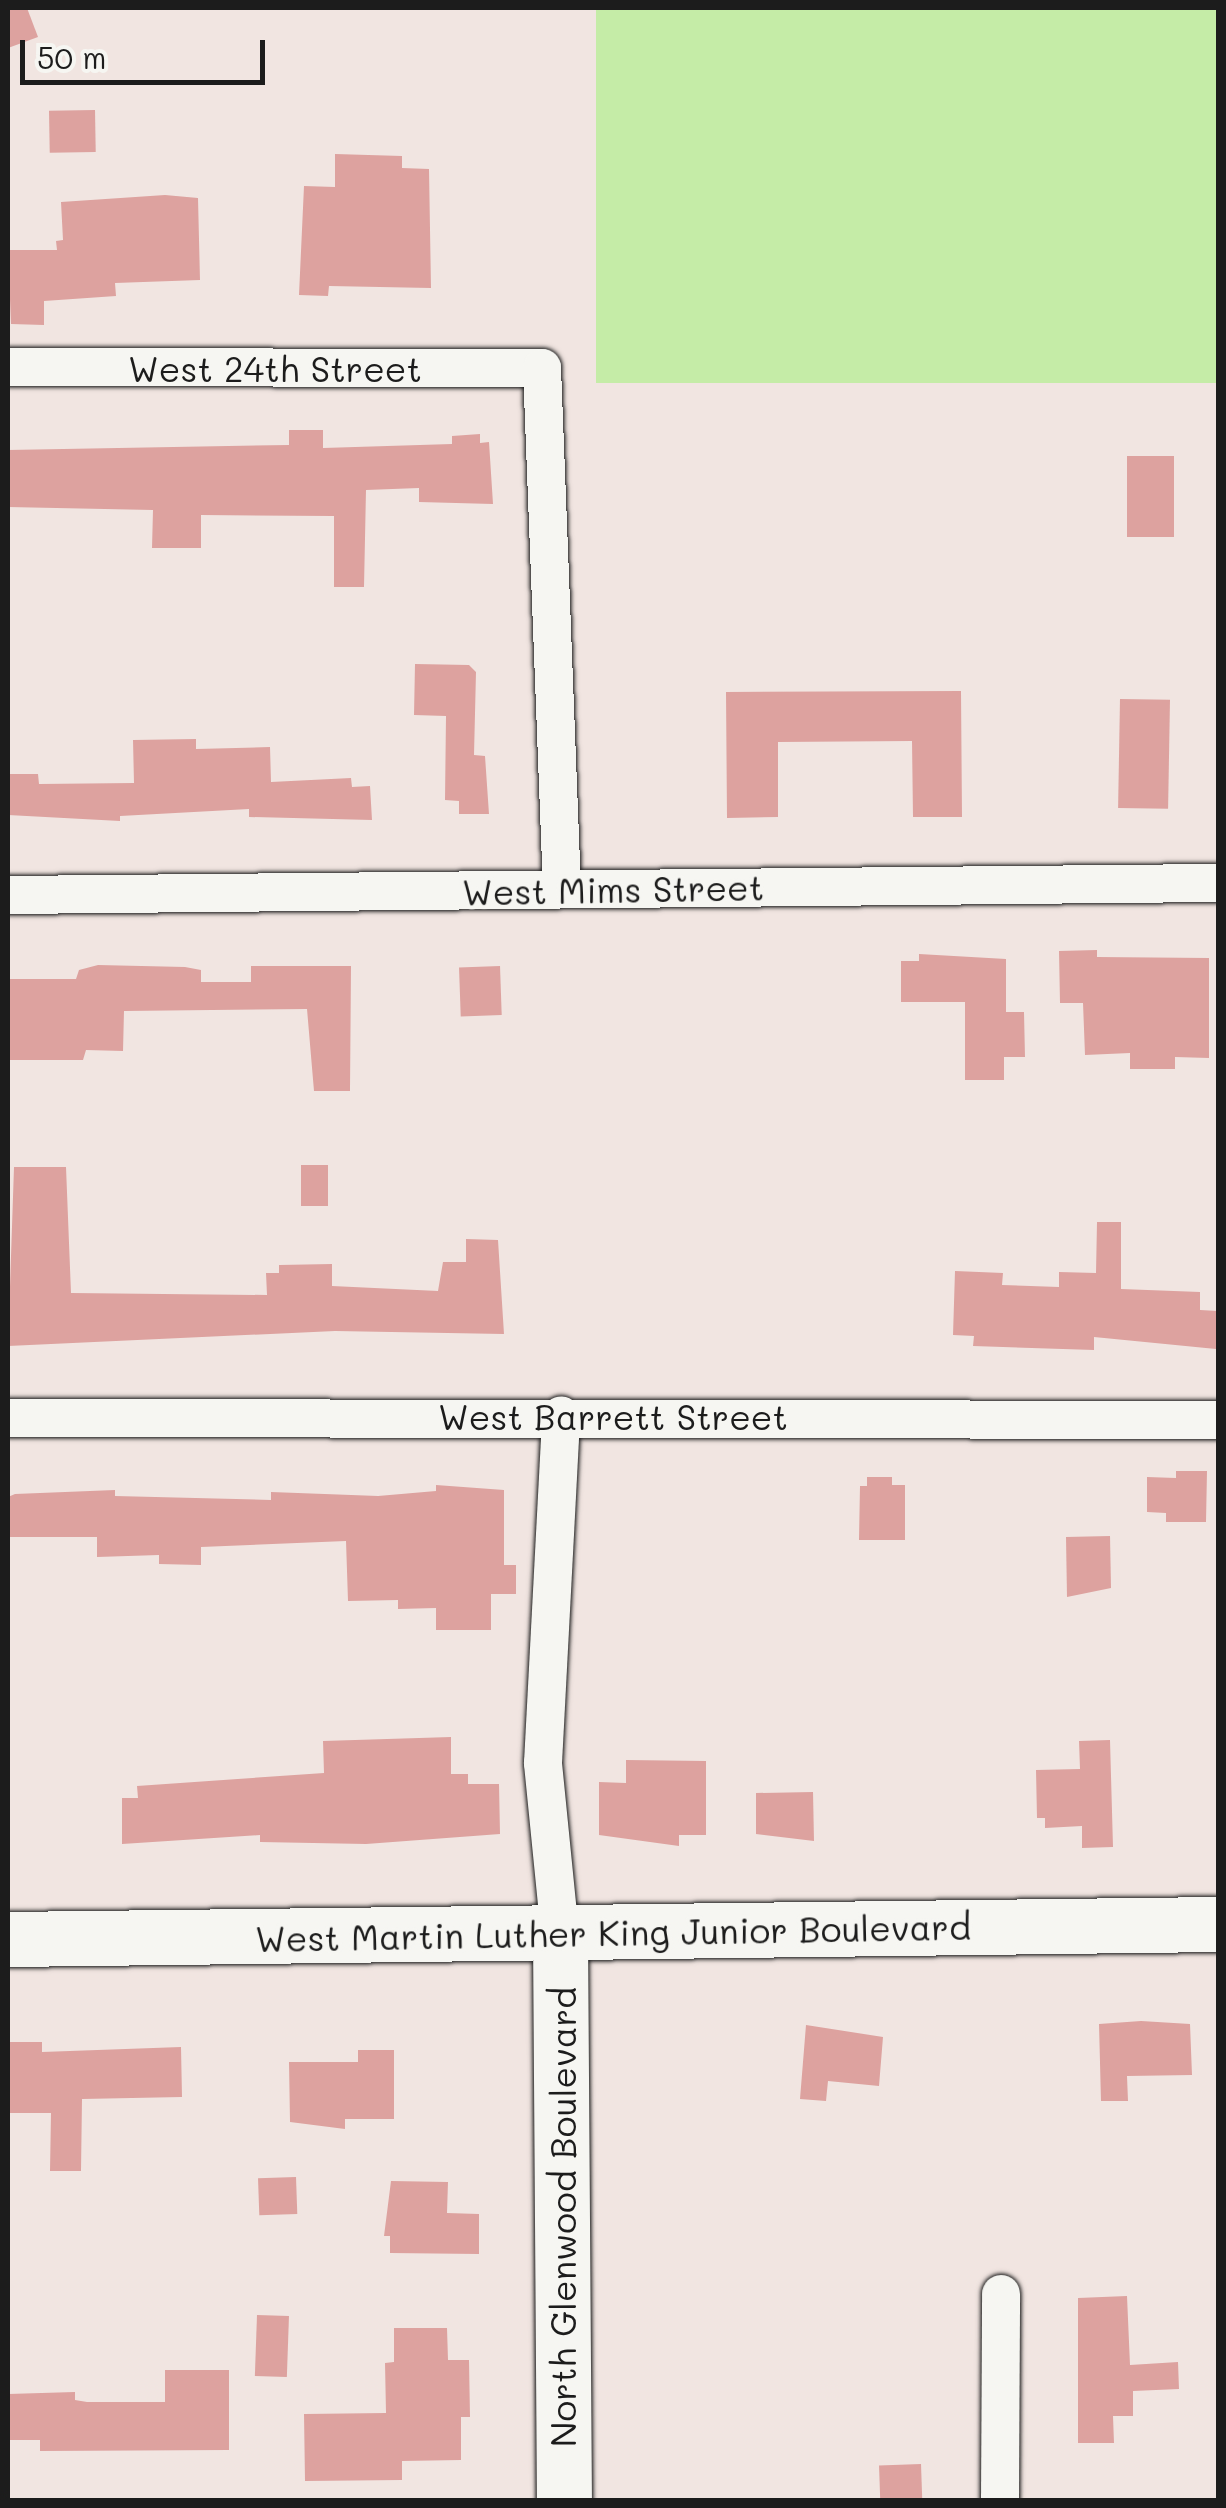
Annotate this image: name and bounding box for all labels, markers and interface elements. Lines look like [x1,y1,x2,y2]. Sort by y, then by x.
scale bar [25,20,270,82]
text: 50 m [37,37,107,77]
street label: West 24th Street [128,347,422,389]
street label: West Mims Street [462,865,764,913]
street label: West Barrett Street [438,1395,788,1437]
street label: West Martin Luther King Junior Boulevard [255,1905,971,1959]
street label: North Glenwood Boulevard [541,1987,583,2447]

